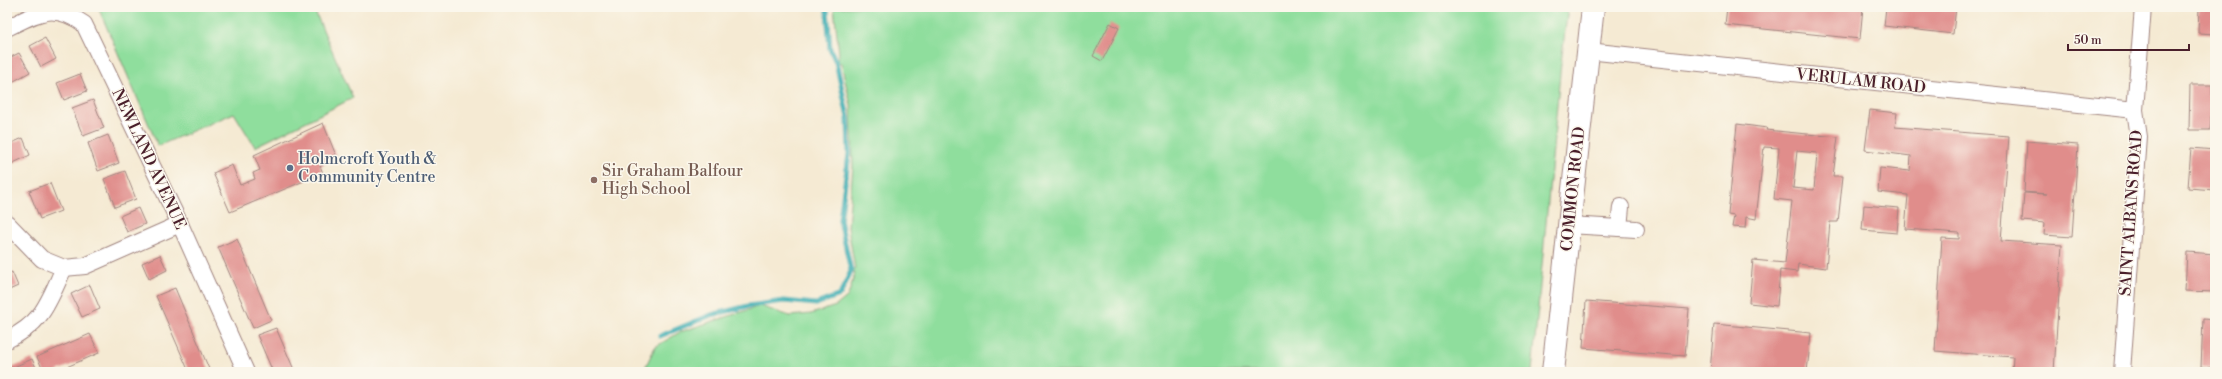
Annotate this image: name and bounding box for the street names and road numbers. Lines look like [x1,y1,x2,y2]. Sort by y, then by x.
street label: VERULAM ROAD [1794,64,1927,98]
street label: NEWLAND AVENUE [108,85,190,233]
street label: COMMON ROAD [1557,126,1589,252]
street label: SAINT ALBANS ROAD [2115,129,2147,297]

